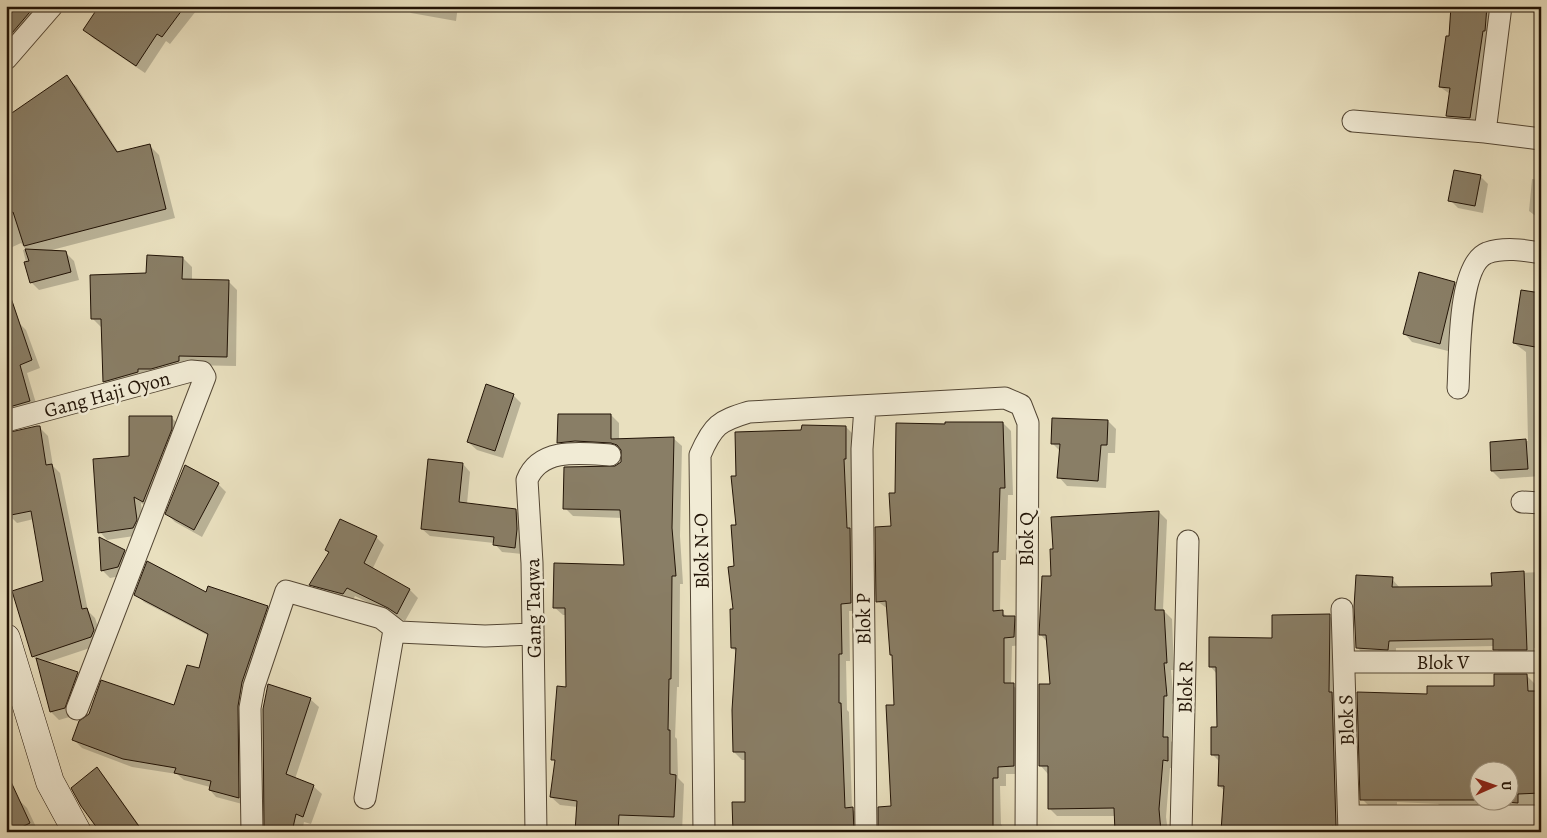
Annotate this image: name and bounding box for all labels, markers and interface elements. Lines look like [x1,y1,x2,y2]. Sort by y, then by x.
street label: Gang Haji Oyon [41,365,173,424]
street label: Blok Q [1013,509,1040,566]
street label: Blok N-O [687,513,716,589]
street label: Gang Taqwa [519,557,548,658]
street label: Blok P [850,593,877,645]
street label: Blok V [1417,649,1470,676]
street label: Blok R [1172,660,1199,714]
street label: Blok S [1332,694,1361,746]
north arrow [1470,760,1520,810]
text: U [1497,781,1516,790]

